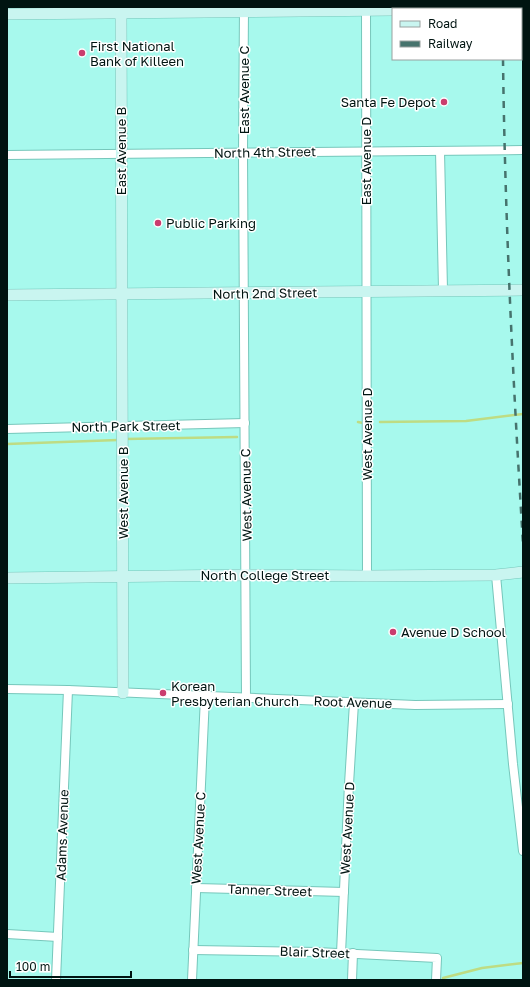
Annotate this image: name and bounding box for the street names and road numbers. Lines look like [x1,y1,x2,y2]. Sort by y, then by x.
street label: East Avenue C [236,46,252,134]
street label: East Avenue B [113,107,129,195]
street label: East Avenue D [358,117,374,205]
street label: North 4th Street [214,143,316,161]
street label: North 2nd Street [213,284,317,302]
street label: West Avenue D [359,387,375,481]
street label: North Park Street [71,417,181,435]
street label: West Avenue B [115,446,131,539]
street label: West Avenue C [237,448,255,542]
street label: North College Street [200,567,330,583]
street label: Root Avenue [313,693,393,711]
street label: West Avenue D [337,781,357,875]
street label: Adams Avenue [52,789,72,881]
street label: West Avenue C [188,791,208,885]
street label: Tanner Street [227,881,313,899]
street label: Blair Street [279,943,351,961]

